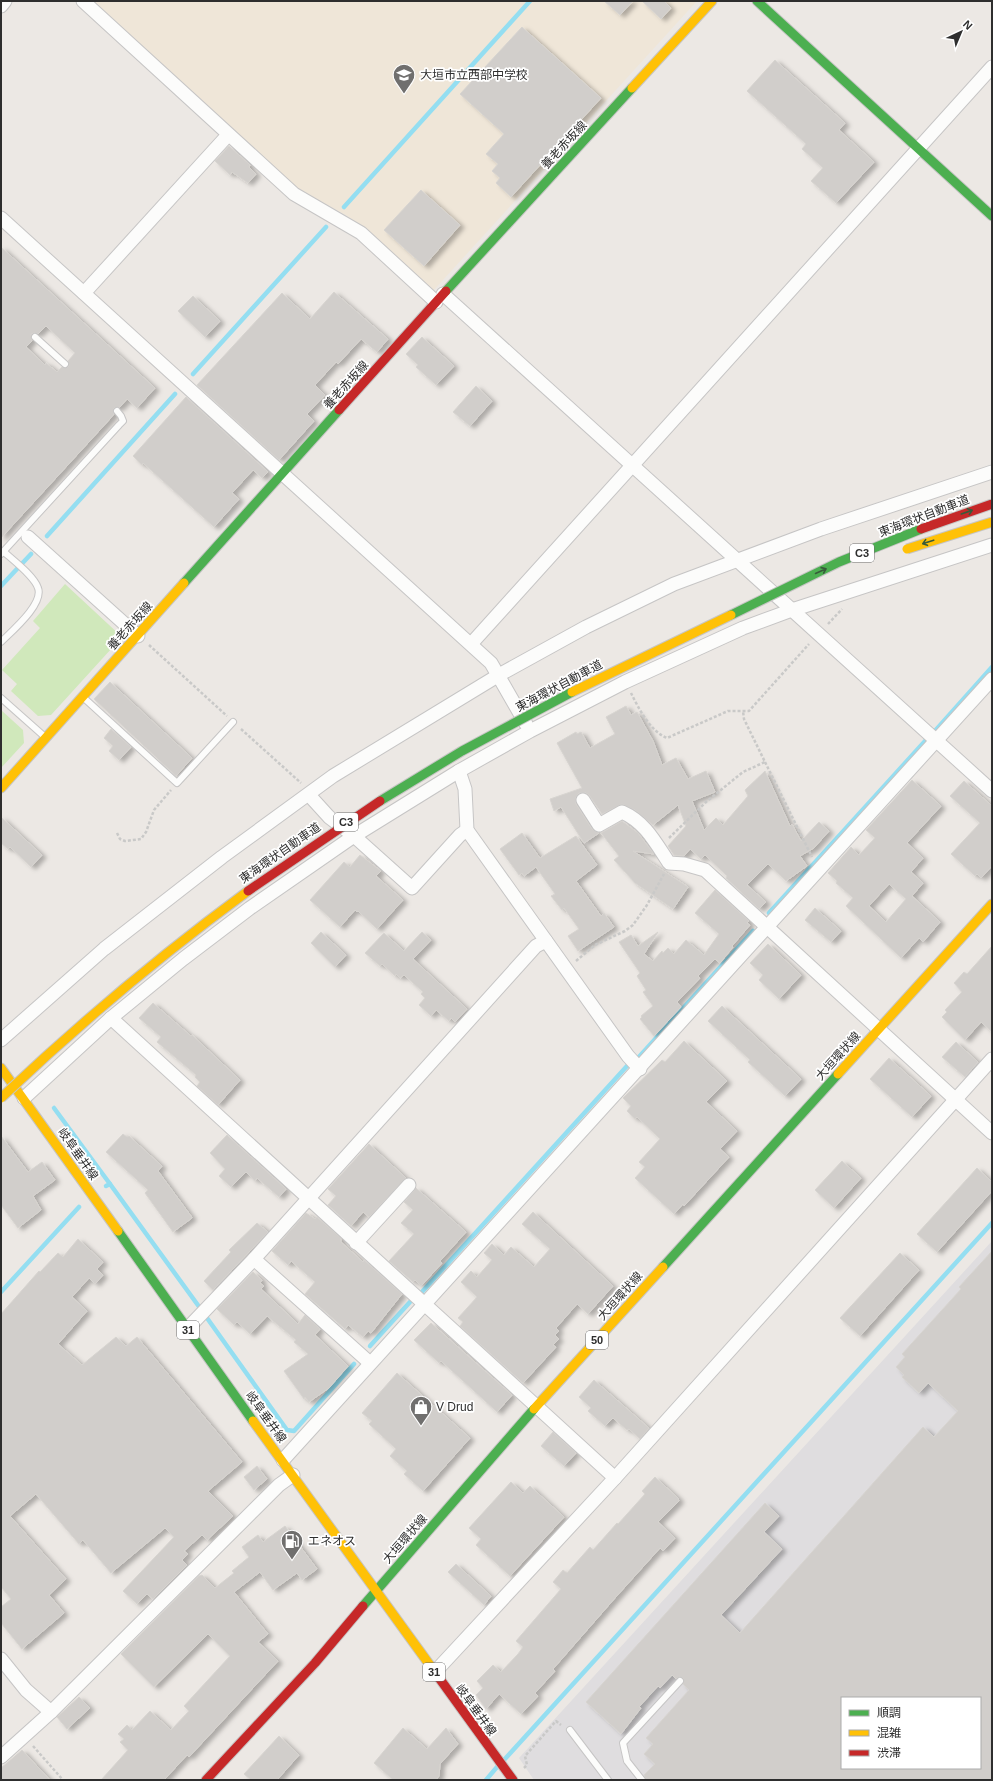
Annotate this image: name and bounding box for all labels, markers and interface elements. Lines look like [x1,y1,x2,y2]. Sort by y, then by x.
north arrow [941,12,981,52]
text: N [961,18,975,32]
school or university icon: 大垣市立西部中学校 [391,62,417,95]
place label: 大垣市立西部中学校 [420,68,528,82]
street label: 養老赤坂線 [538,118,590,172]
street label: 養老赤坂線 [321,358,371,412]
street label: 東海環状自動車道 [877,492,971,540]
one-way arrow [961,508,973,516]
one-way arrow [922,539,935,546]
road number: C3 [850,544,874,562]
one-way arrow [814,566,826,574]
street label: 養老赤坂線 [105,599,155,653]
street label: 東海環状自動車道 [513,657,605,715]
road number: C3 [334,813,358,831]
street label: 東海環状自動車道 [237,820,323,886]
street label: 大垣環状線 [813,1029,863,1083]
street label: 岐阜垂井線 [55,1125,101,1183]
street label: 大垣環状線 [595,1269,645,1323]
road number: 31 [177,1321,199,1339]
road number: 50 [586,1331,608,1349]
street label: 岐阜垂井線 [243,1389,289,1445]
shop icon: V Drud [408,1394,434,1427]
place label: V Drud [436,1400,473,1414]
street label: 大垣環状線 [380,1512,430,1566]
fuel station icon: エネオス [279,1528,305,1561]
place label: エネオス [308,1534,356,1548]
road number: 31 [423,1663,445,1681]
street label: 岐阜垂井線 [453,1682,499,1738]
legend [841,1697,981,1769]
text: 順調 [877,1706,901,1720]
text: 混雑 [877,1726,901,1740]
text: 渋滞 [877,1746,901,1760]

